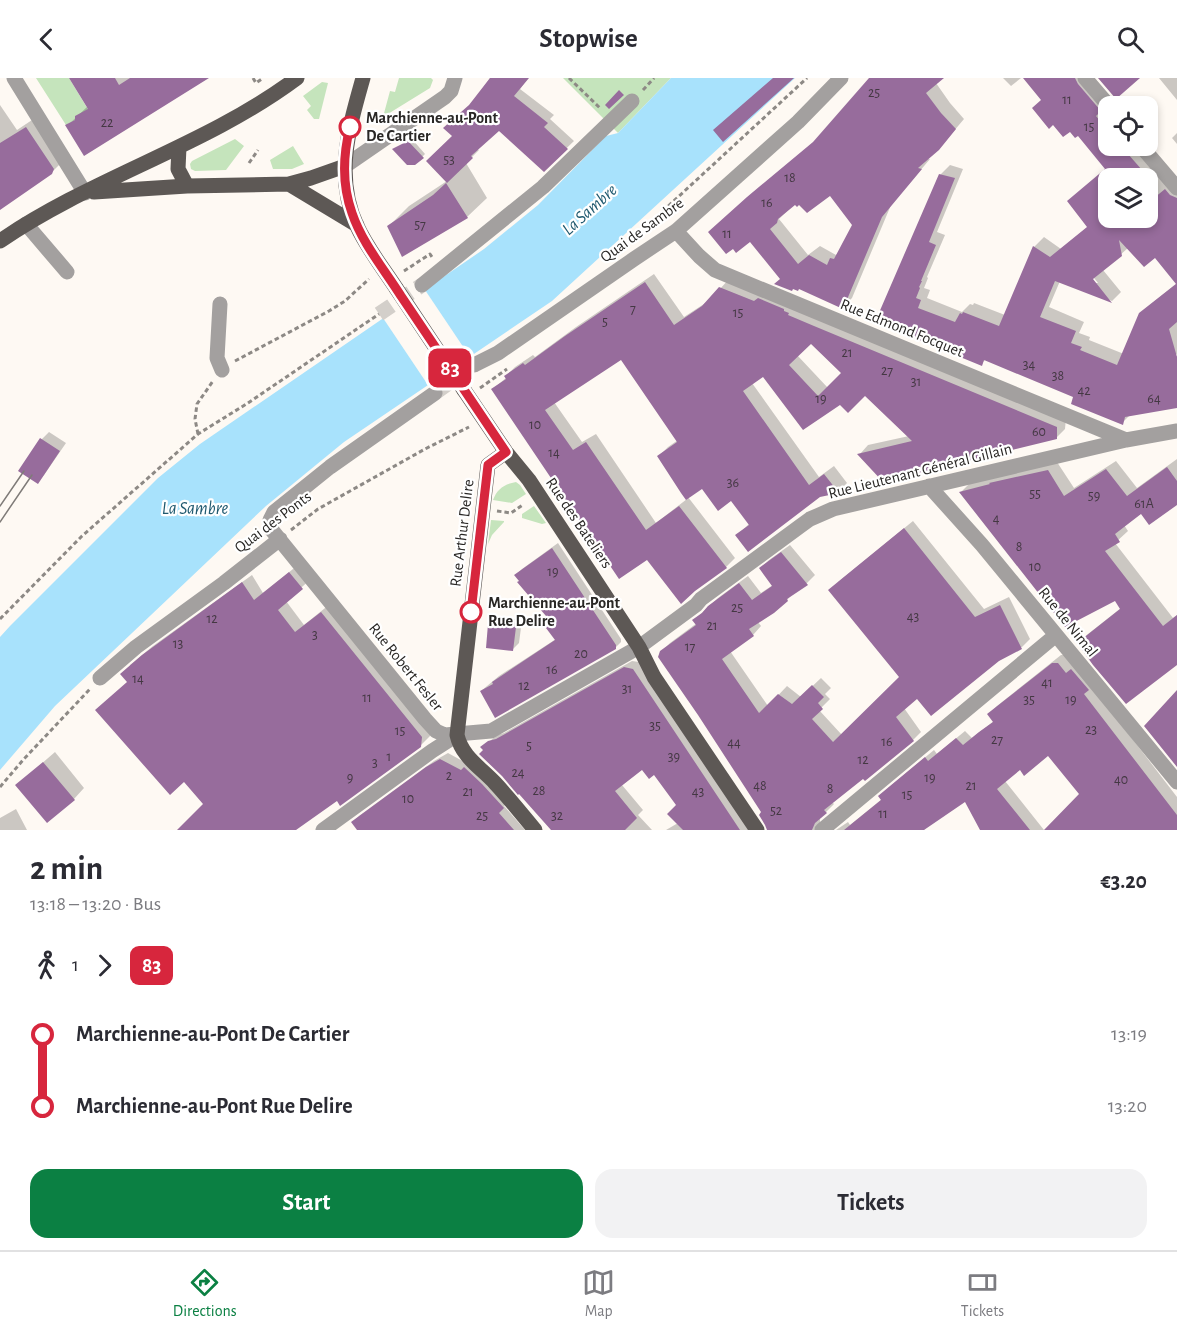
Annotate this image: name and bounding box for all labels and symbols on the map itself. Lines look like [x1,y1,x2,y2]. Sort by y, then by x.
house number: 25 [868,86,880,100]
house number: 11 [1062,93,1072,107]
place label: Marchienne-au-Pont De Cartier [366,110,498,144]
house number: 22 [101,116,113,130]
marker: Marchienne-au-Pont De Cartier [339,116,361,138]
house number: 15 [1084,120,1094,134]
house number: 53 [443,153,455,167]
house number: 18 [784,171,796,185]
water label: La Sambre [559,181,621,239]
street label: Quai de Sambre [597,195,687,266]
house number: 16 [761,196,773,210]
house number: 57 [414,218,426,232]
house number: 11 [722,227,732,241]
street label: Rue Edmond Focquet [838,296,966,360]
house number: 7 [630,302,636,316]
house number: 15 [733,306,743,320]
house number: 5 [602,315,608,329]
house number: 21 [841,346,853,360]
line badge: 83 [423,348,477,388]
house number: 34 [1023,358,1036,372]
house number: 27 [881,364,893,378]
house number: 38 [1052,369,1064,383]
house number: 31 [911,375,921,389]
house number: 42 [1077,384,1091,398]
house number: 19 [815,392,827,406]
house number: 64 [1147,392,1161,406]
house number: 10 [529,418,541,432]
house number: 60 [1032,425,1046,439]
street label: Rue Lieutenant Général Gillain [827,440,1013,502]
house number: 14 [548,446,560,460]
street label: Rue des Bateliers [543,475,615,571]
house number: 36 [727,476,739,490]
street label: Rue Arthur Delire [447,478,477,588]
house number: 55 [1029,487,1041,501]
street label: Quai des Ponts [232,488,315,557]
house number: 59 [1088,489,1100,503]
house number: 61A [1134,497,1154,511]
water label: La Sambre [162,500,229,518]
house number: 4 [993,512,1000,526]
house number: 8 [1016,540,1022,554]
house number: 10 [1029,560,1041,574]
house number: 19 [547,565,559,579]
street label: Rue de Nimal [1035,584,1101,660]
place label: Marchienne-au-Pont Rue Delire [488,595,620,629]
marker: Marchienne-au-Pont Rue Delire [460,601,482,623]
house number: 25 [731,601,743,615]
house number: 43 [907,610,919,624]
house number: 12 [206,612,218,626]
house number: 21 [706,619,718,633]
street label: Rue Robert Fesler [366,620,447,714]
house number: 3 [312,628,318,642]
house number: 13 [173,637,184,651]
house number: 17 [685,640,695,654]
house number: 20 [574,647,588,661]
house number: 16 [546,663,558,677]
house number: 14 [132,672,144,686]
house number: 41 [1041,676,1053,690]
house number: 12 [518,679,530,693]
house number: 31 [622,682,632,696]
house number: 11 [362,691,372,705]
house number: 35 [1023,693,1035,707]
house number: 19 [1065,693,1077,707]
house number: 35 [649,719,661,733]
house number: 23 [1085,723,1097,737]
house number: 15 [395,724,405,738]
house number: 27 [991,733,1003,747]
house number: 16 [881,735,893,749]
house number: 44 [727,736,741,750]
house number: 5 [526,739,532,753]
house number: 1 [387,750,391,764]
house number: 39 [668,750,680,764]
house number: 12 [857,753,869,767]
house number: 3 [372,756,378,770]
house number: 24 [511,766,525,780]
house number: 2 [446,769,452,783]
house number: 9 [347,771,353,785]
house number: 19 [924,771,936,785]
house number: 40 [1114,773,1128,787]
house number: 48 [753,779,767,793]
house number: 21 [965,779,977,793]
house number: 8 [827,782,833,796]
house number: 28 [532,784,546,798]
house number: 21 [462,785,474,799]
house number: 43 [692,785,704,799]
house number: 15 [902,788,912,802]
house number: 10 [402,792,414,806]
house number: 52 [770,804,782,818]
house number: 11 [878,807,888,821]
house number: 25 [476,809,488,823]
house number: 32 [551,809,563,823]

